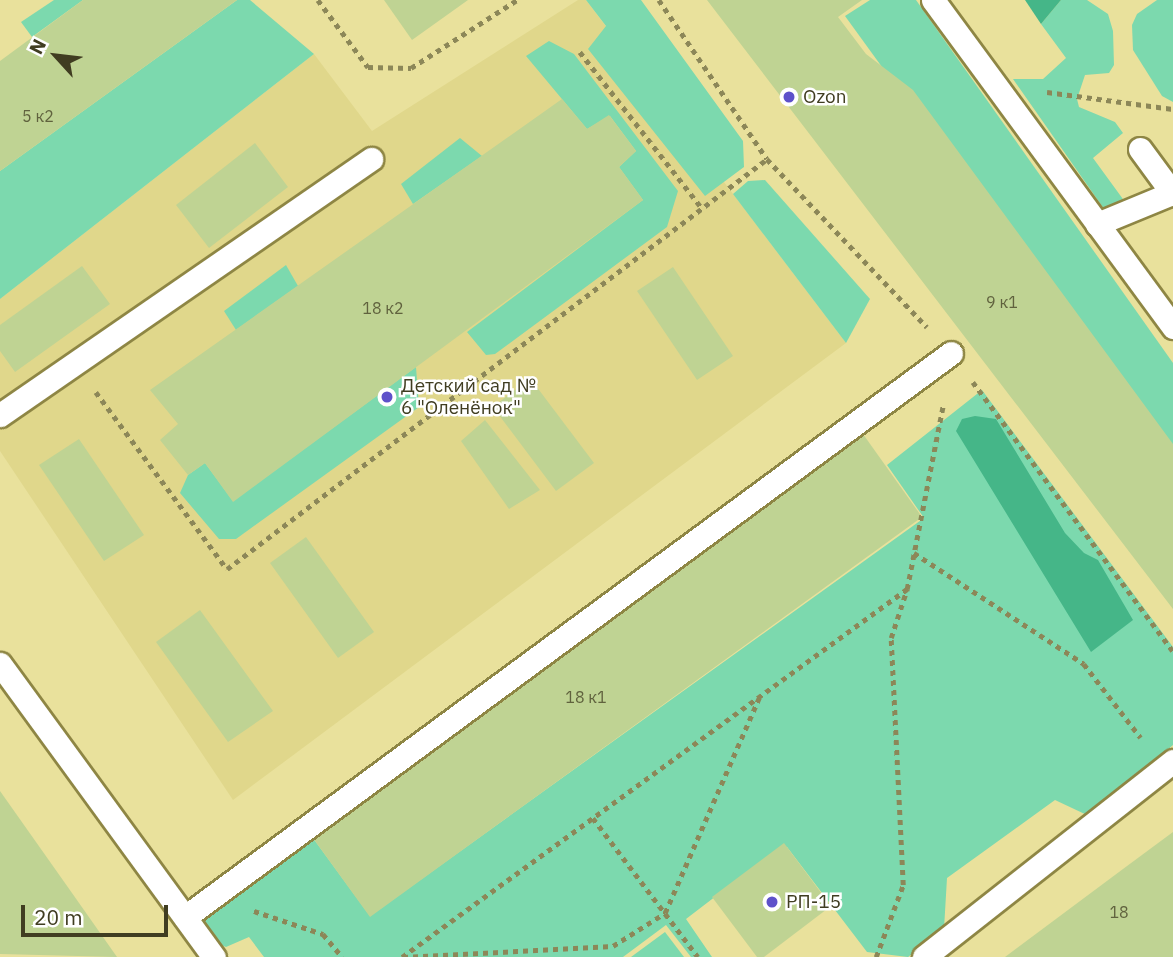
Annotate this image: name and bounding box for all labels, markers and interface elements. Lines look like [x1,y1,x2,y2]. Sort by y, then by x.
north arrow [21,21,91,91]
text: N [23,35,51,58]
place label: Ozon [803,86,847,108]
marker: Ozon [781,89,797,105]
house number: 5 к2 [22,106,54,126]
house number: 9 к1 [986,292,1018,312]
house number: 18 к2 [362,298,404,318]
place label: Детский сад № 6 "Оленёнок" [401,375,536,419]
marker: Детский сад № 6 "Оленёнок" [379,389,395,405]
house number: 18 к1 [565,687,607,707]
scale bar [24,890,172,934]
place label: РП-15 [786,891,841,913]
marker: РП-15 [764,894,780,910]
house number: 18 [1109,902,1129,922]
text: 20 m [34,903,83,931]

